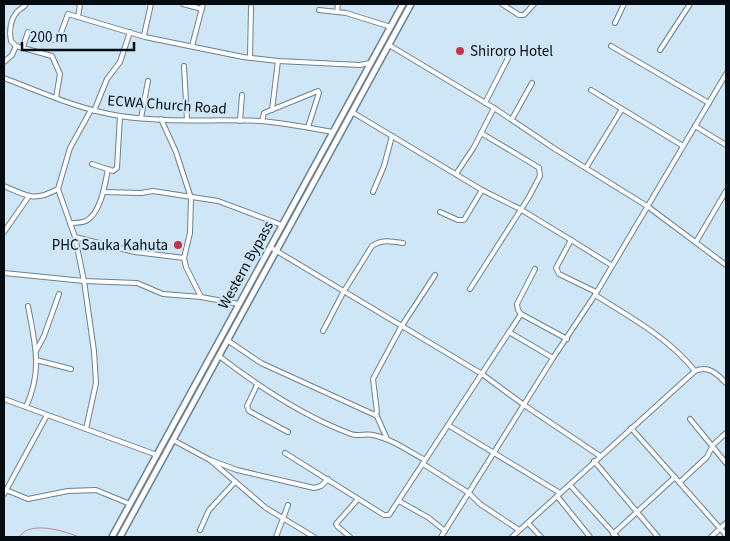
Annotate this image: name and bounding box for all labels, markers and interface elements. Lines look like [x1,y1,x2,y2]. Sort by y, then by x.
scale bar [22,20,135,52]
text: 200 m [30,27,68,48]
place label: Shiroro Hotel [470,41,553,62]
marker: Shiroro Hotel [454,45,466,57]
street label: ECWA Church Road [107,90,227,120]
street label: Western Bypass [213,217,279,313]
place label: PHC Sauka Kahuta [52,235,168,256]
marker: PHC Sauka Kahuta [172,239,184,251]

